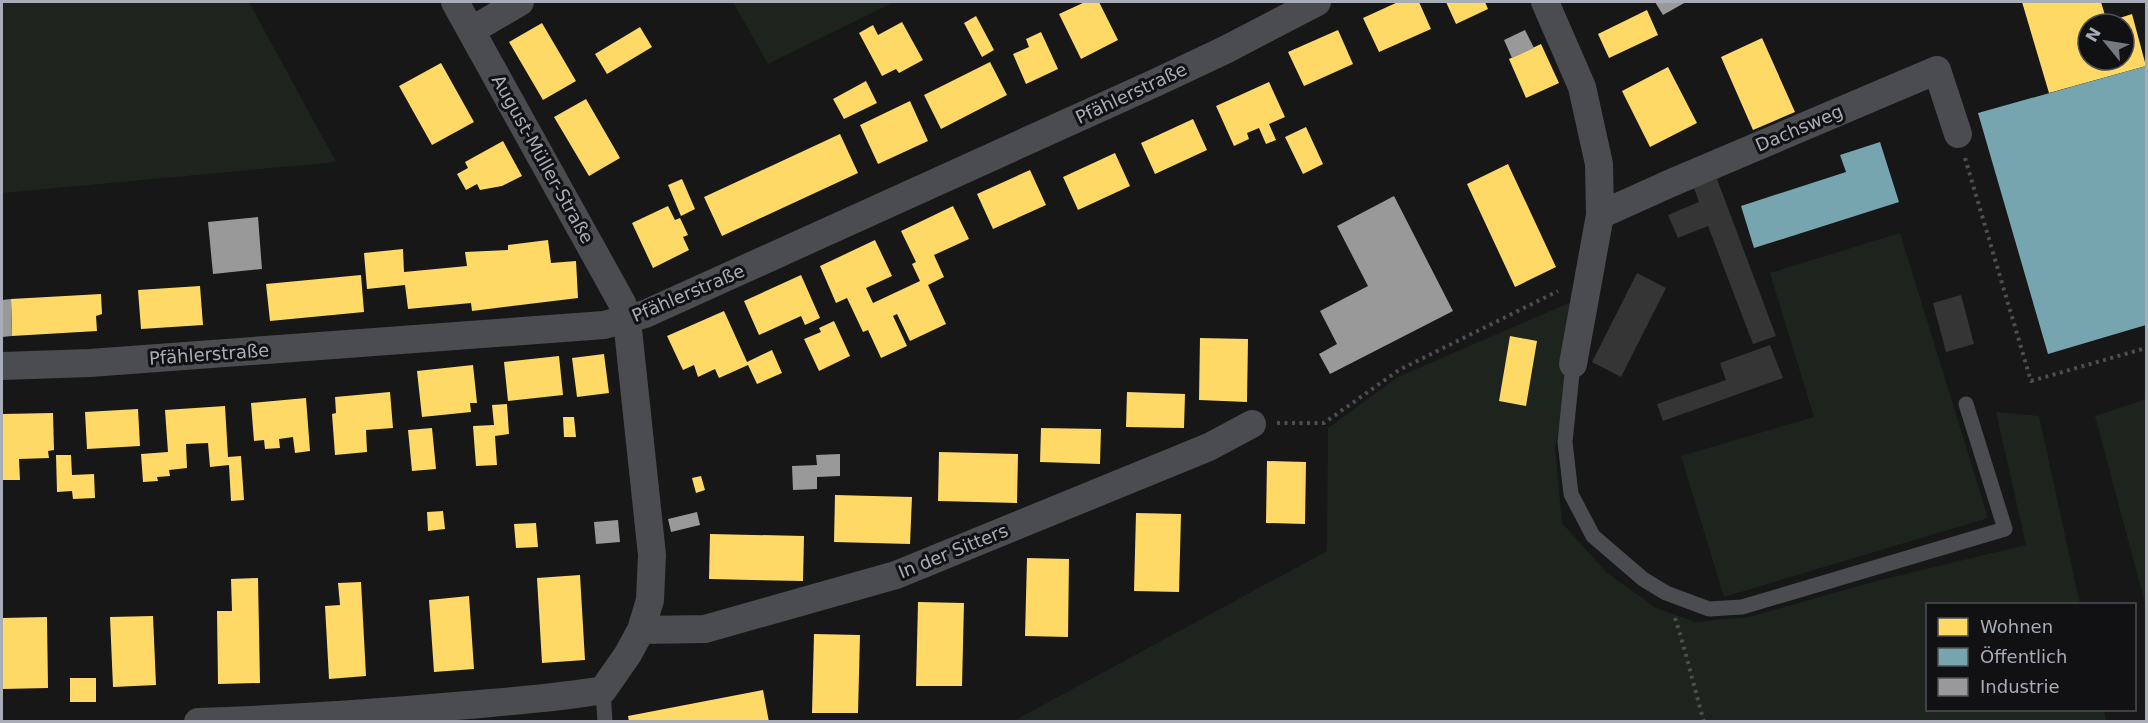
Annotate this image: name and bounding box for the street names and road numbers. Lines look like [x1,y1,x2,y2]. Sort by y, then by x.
street label: Pfählerstraße [1072,58,1190,128]
street label: August-Müller-Straße [488,71,598,247]
street label: Dachsweg [1752,100,1846,156]
street label: Pfählerstraße [628,260,748,326]
street label: Pfählerstraße [148,339,270,369]
street label: In der Sitters [895,519,1011,583]

